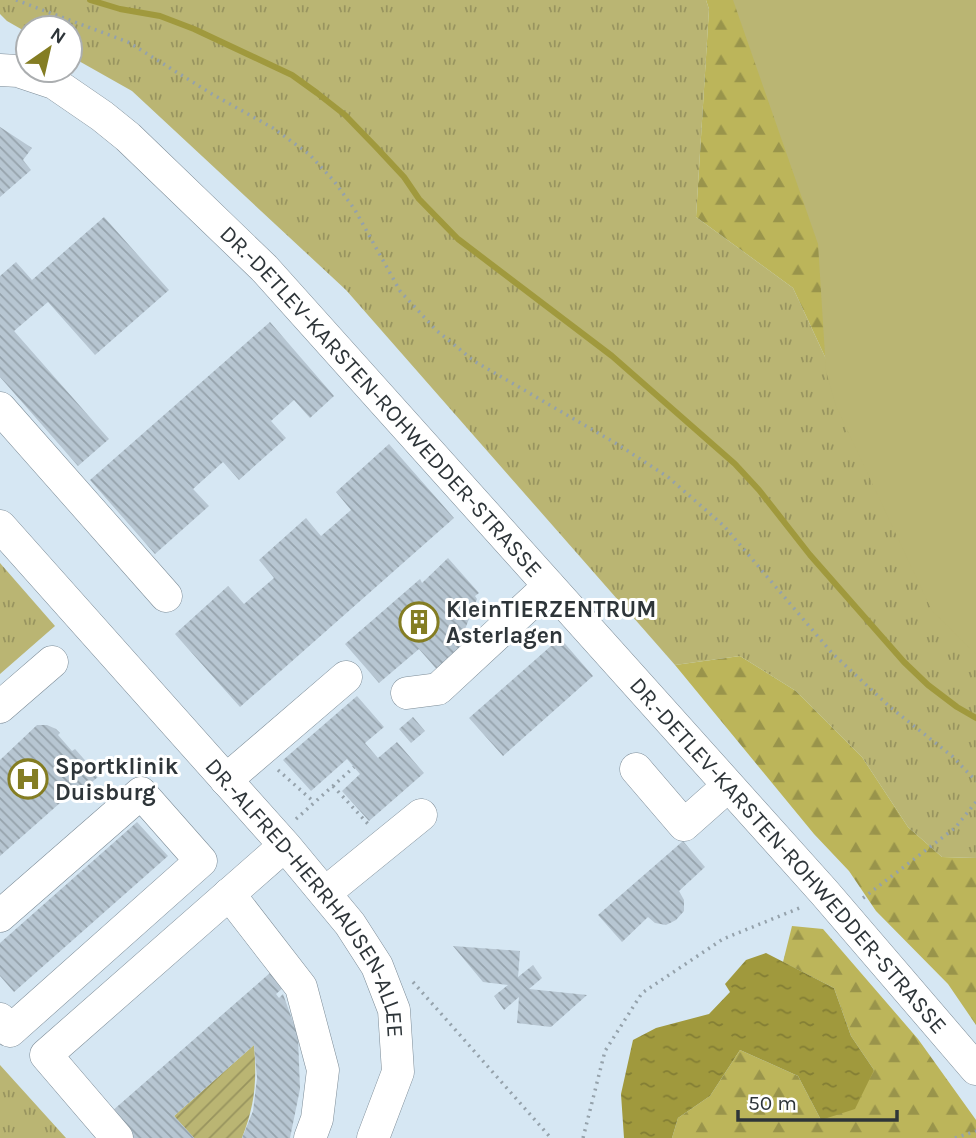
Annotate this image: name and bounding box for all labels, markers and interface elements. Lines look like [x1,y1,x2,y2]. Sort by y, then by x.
north arrow [14,14,84,84]
text: N [46,23,70,49]
street label: DR.-DETLEV-KARSTEN-ROHWEDDER-STRASSE [215,220,548,582]
place label: KleinTIERZENTRUM Asterlagen [446,596,656,649]
building icon: KleinTIERZENTRUM Asterlagen [398,601,440,643]
street label: DR.-DETLEV-KARSTEN-ROHWEDDER-STRASSE [624,672,953,1039]
place label: Sportklinik Duisburg [55,753,179,806]
street label: DR.-ALFRED-HERRHAUSEN-ALLEE [200,753,409,1038]
hospital icon: Sportklinik Duisburg [7,758,49,800]
scale bar [738,1078,897,1122]
text: 50 m [748,1091,797,1115]

